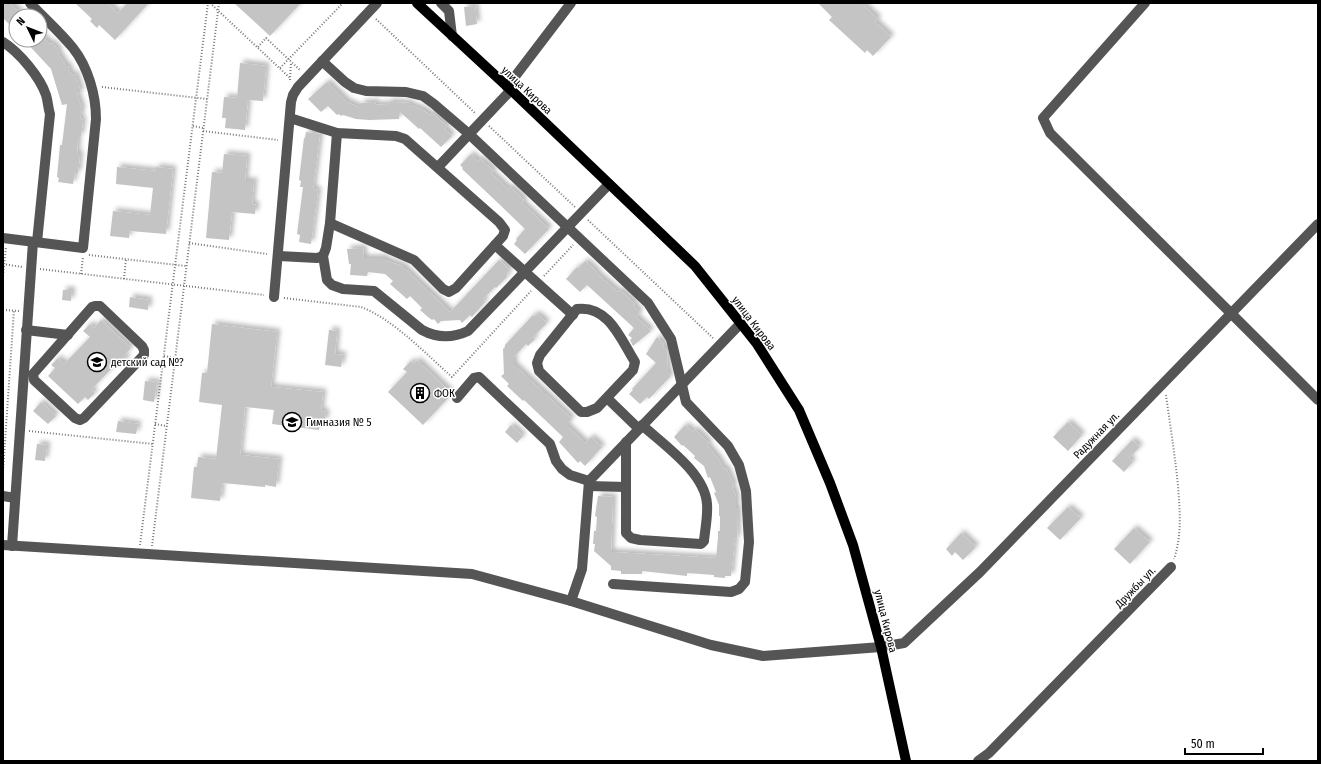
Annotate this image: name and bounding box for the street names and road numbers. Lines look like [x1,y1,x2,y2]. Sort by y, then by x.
street label: улица Кирова [499,64,555,117]
street label: улица Кирова [729,294,778,353]
street label: Радужная ул. [1071,409,1122,461]
street label: Дружбы ул. [1112,564,1158,611]
street label: улица Кирова [871,588,900,654]

